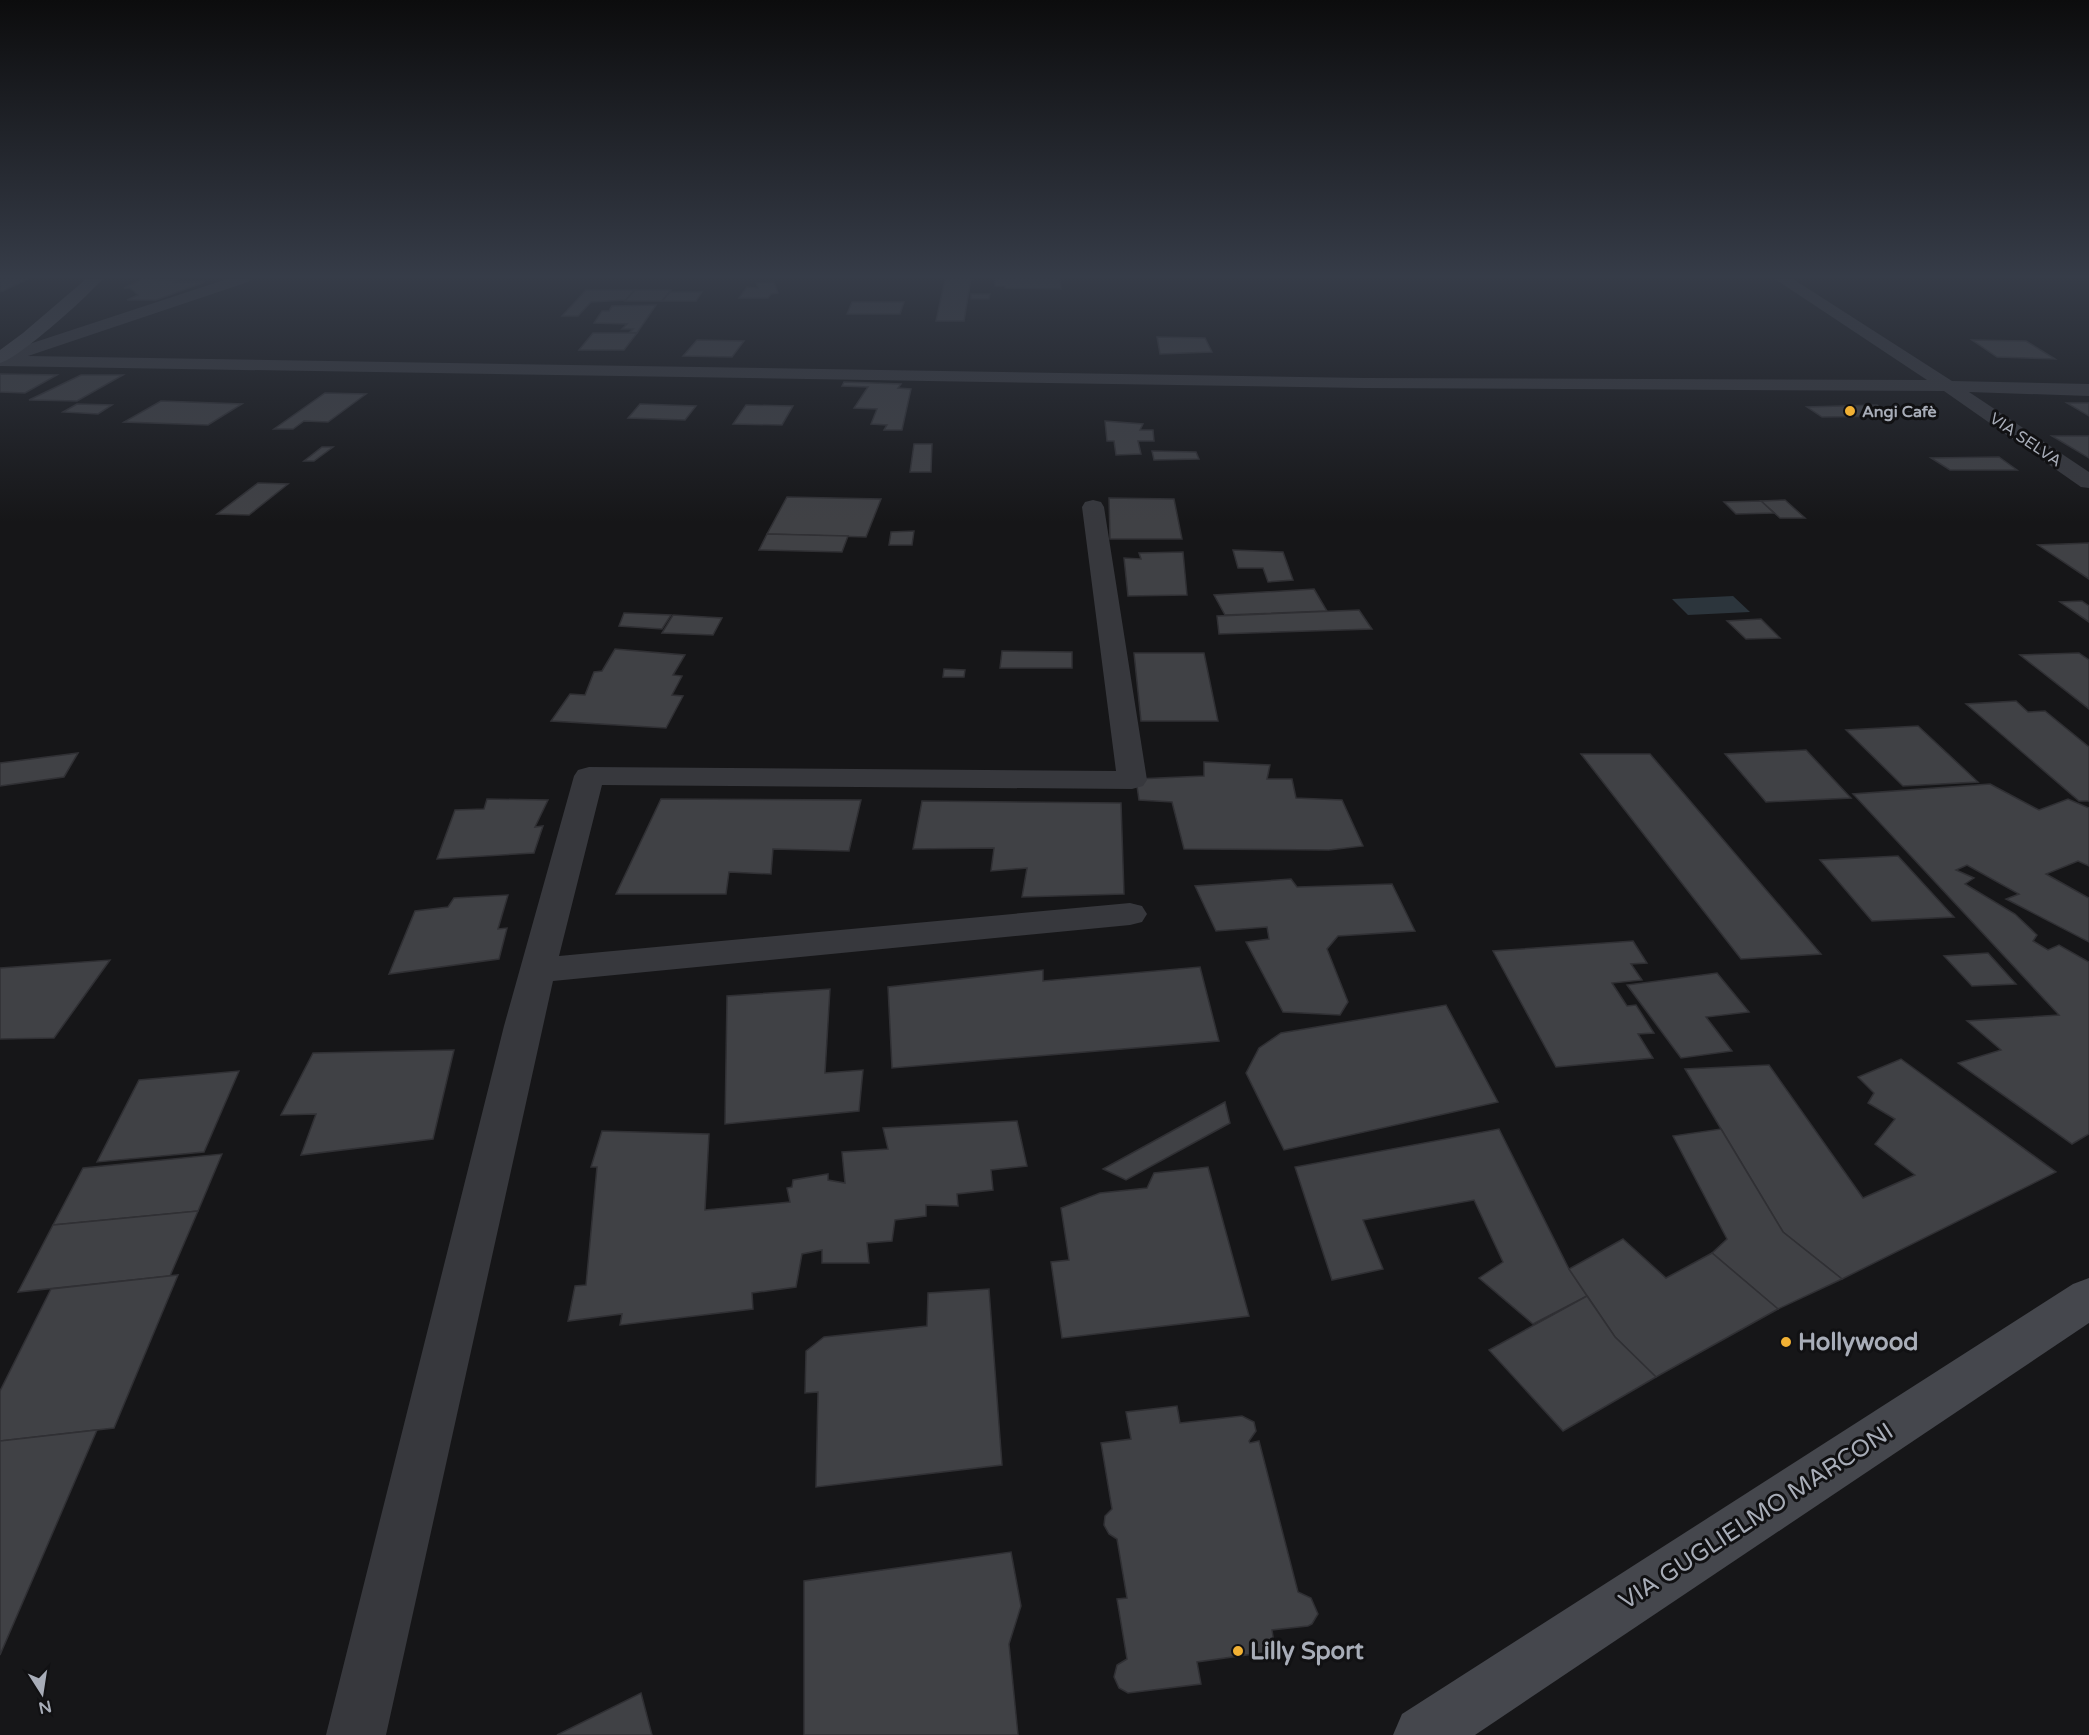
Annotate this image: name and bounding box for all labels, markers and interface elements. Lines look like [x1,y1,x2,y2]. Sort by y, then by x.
place label: Angi Cafè [1862,402,1936,422]
marker: Angi Cafè [1843,404,1857,418]
street label: VIA SELVA [1986,408,2065,471]
place label: Hollywood [1798,1328,1918,1357]
marker: Hollywood [1779,1335,1793,1349]
street label: VIA GUGLIELMO MARCONI [1614,1417,1899,1616]
place label: Lilly Sport [1250,1637,1364,1666]
marker: Lilly Sport [1231,1644,1245,1658]
north arrow [12,1663,72,1723]
text: N [37,1696,53,1718]

